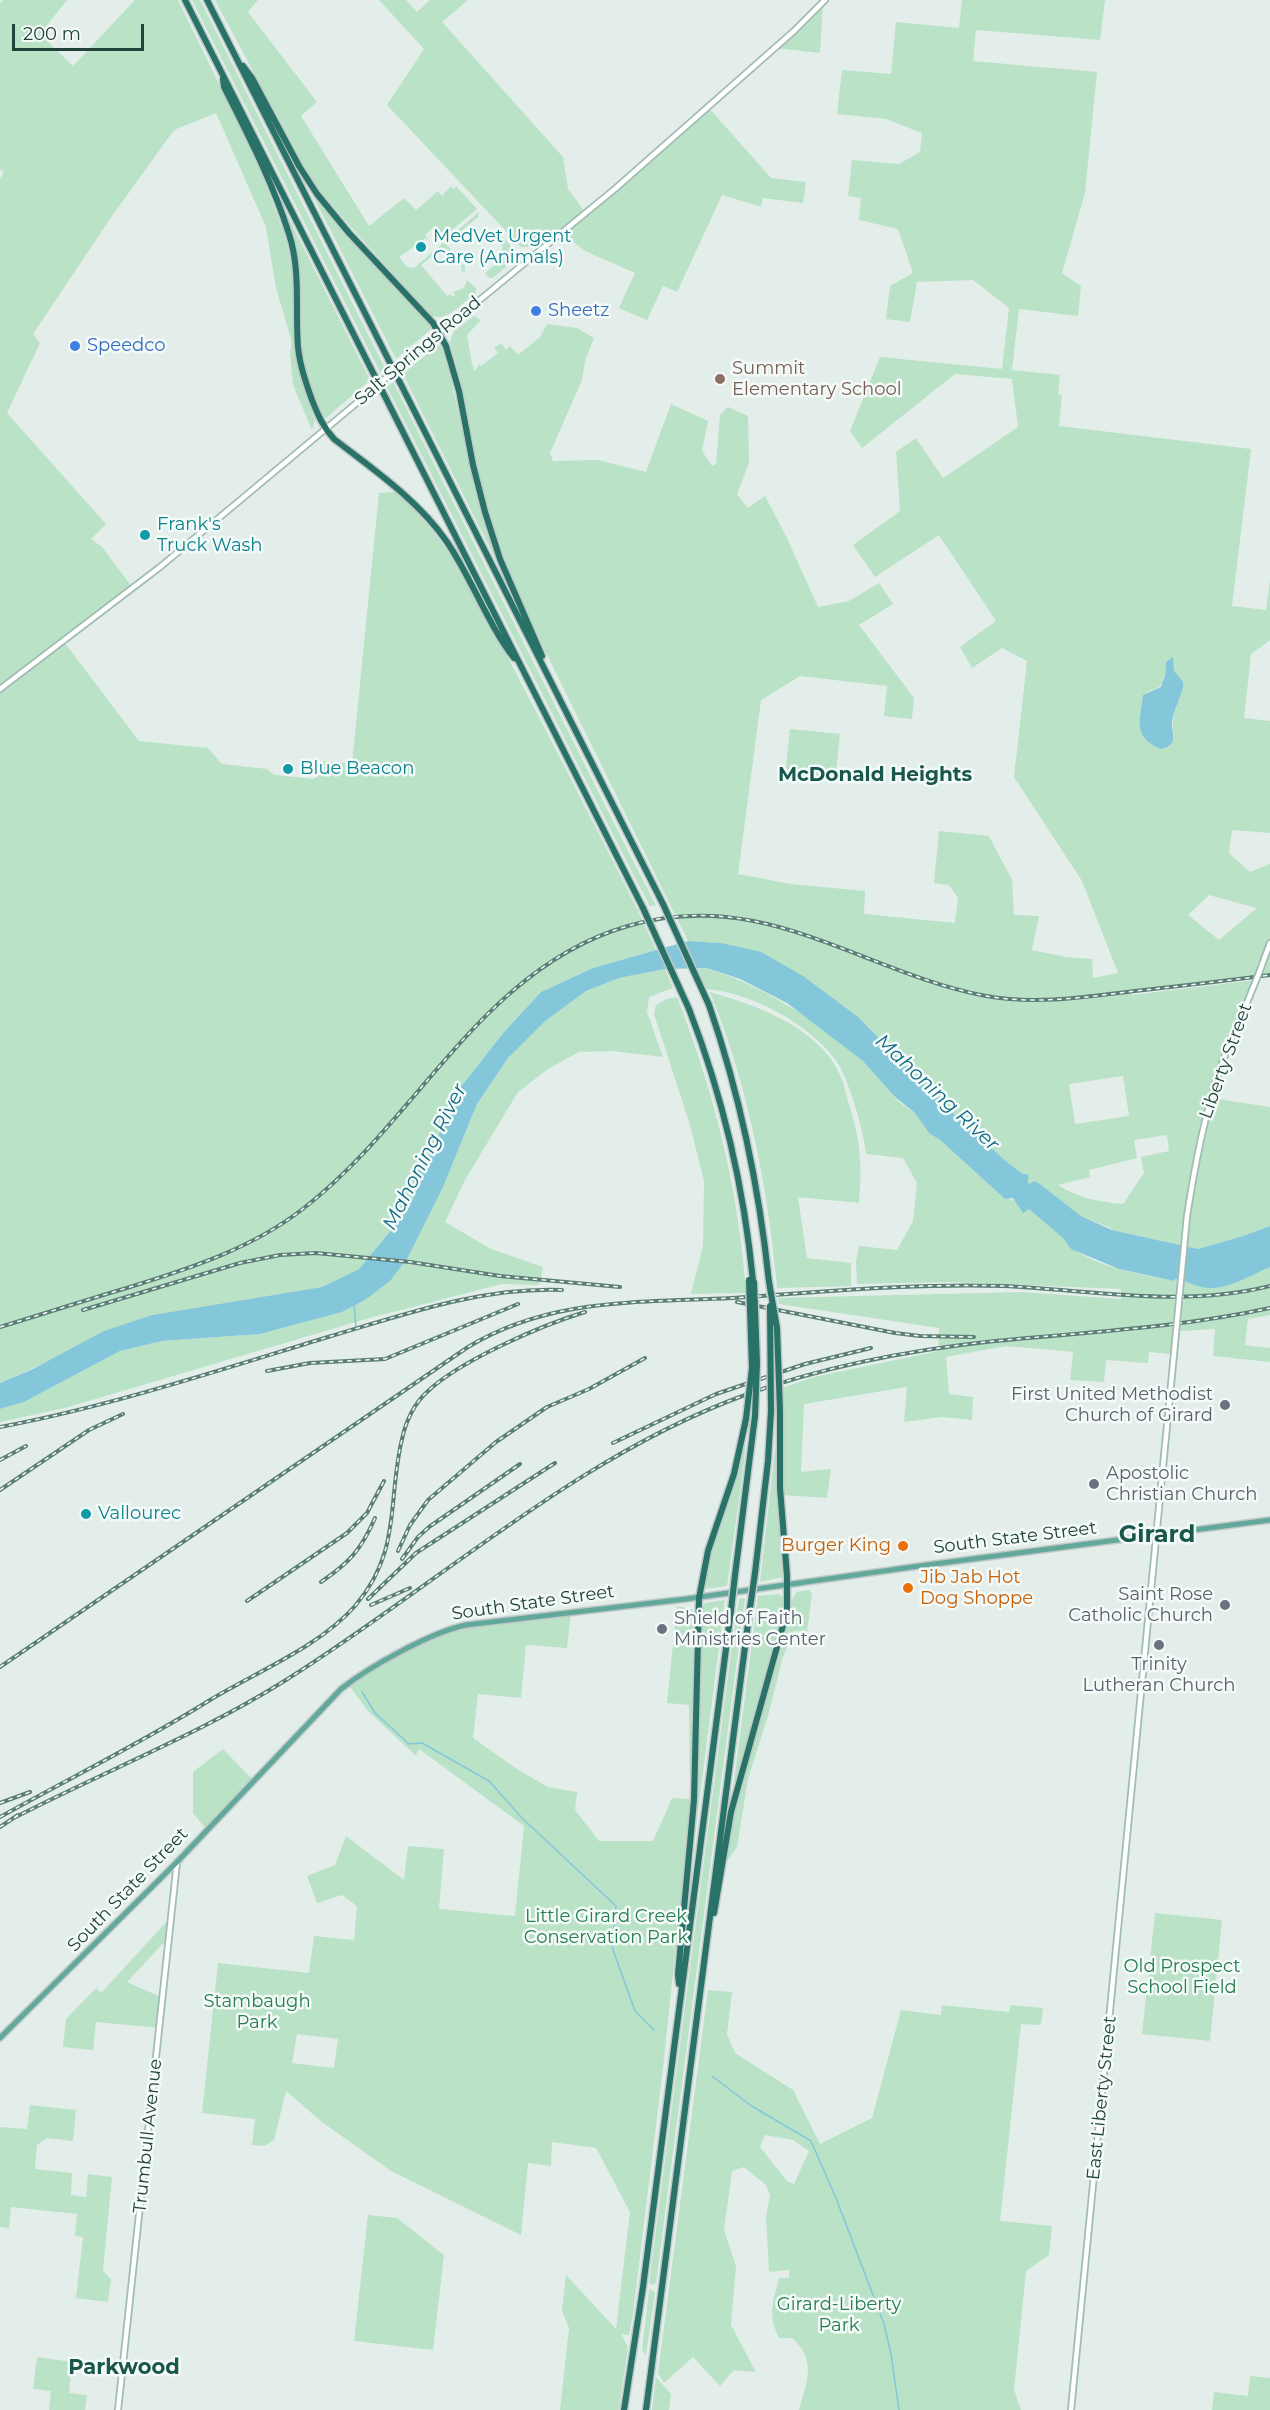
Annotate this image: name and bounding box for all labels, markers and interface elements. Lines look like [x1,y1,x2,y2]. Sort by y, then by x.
scale bar [15,12,147,50]
text: 200 m [23,23,81,45]
place label: MedVet Urgent Care (Animals) [433,226,572,268]
marker: MedVet Urgent Care (Animals) [414,240,428,254]
street label: Salt Springs Road [350,292,486,410]
place label: Sheetz [548,300,609,322]
marker: Sheetz [529,304,543,318]
place label: Speedco [87,335,165,357]
marker: Speedco [68,339,82,353]
place label: Summit Elementary School [732,358,902,400]
marker: Summit Elementary School [713,372,727,386]
place label: Frank's Truck Wash [157,514,262,556]
marker: Frank's Truck Wash [138,528,152,542]
place label: Blue Beacon [300,758,414,780]
marker: Blue Beacon [281,762,295,776]
district label: McDonald Heights [778,763,972,787]
street label: Liberty Street [1195,1000,1257,1122]
water label: Mahoning River [870,1029,1004,1157]
water label: Mahoning River [378,1080,472,1234]
place label: First United Methodist Church of Girard [1011,1384,1213,1426]
marker: First United Methodist Church of Girard [1218,1398,1232,1412]
place label: Apostolic Christian Church [1106,1463,1257,1506]
marker: Apostolic Christian Church [1087,1477,1101,1491]
place label: Vallourec [98,1503,181,1525]
marker: Vallourec [79,1507,93,1521]
street label: South State Street [932,1517,1098,1559]
district label: Girard [1119,1521,1195,1549]
place label: Burger King [781,1535,891,1557]
marker: Burger King [896,1539,910,1553]
place label: Jib Jab Hot Dog Shoppe [920,1567,1033,1610]
street label: South State Street [450,1581,616,1625]
marker: Jib Jab Hot Dog Shoppe [901,1581,915,1595]
place label: Saint Rose Catholic Church [1068,1584,1213,1626]
marker: Saint Rose Catholic Church [1218,1598,1232,1612]
place label: Shield of Faith Ministries Center [674,1608,826,1650]
marker: Shield of Faith Ministries Center [655,1622,669,1636]
marker: Trinity Lutheran Church [1152,1638,1166,1652]
place label: Trinity Lutheran Church [1082,1654,1236,1696]
street label: South State Street [63,1823,193,1957]
park label: Little Girard Creek Conservation Park [524,1906,688,1948]
park label: Old Prospect School Field [1123,1956,1241,1998]
park label: Stambaugh Park [203,1991,311,2034]
street label: East Liberty Street [1083,2015,1121,2181]
street label: Trumbull Avenue [129,2058,167,2214]
park label: Girard-Liberty Park [777,2294,901,2336]
district label: Parkwood [68,2355,180,2381]

